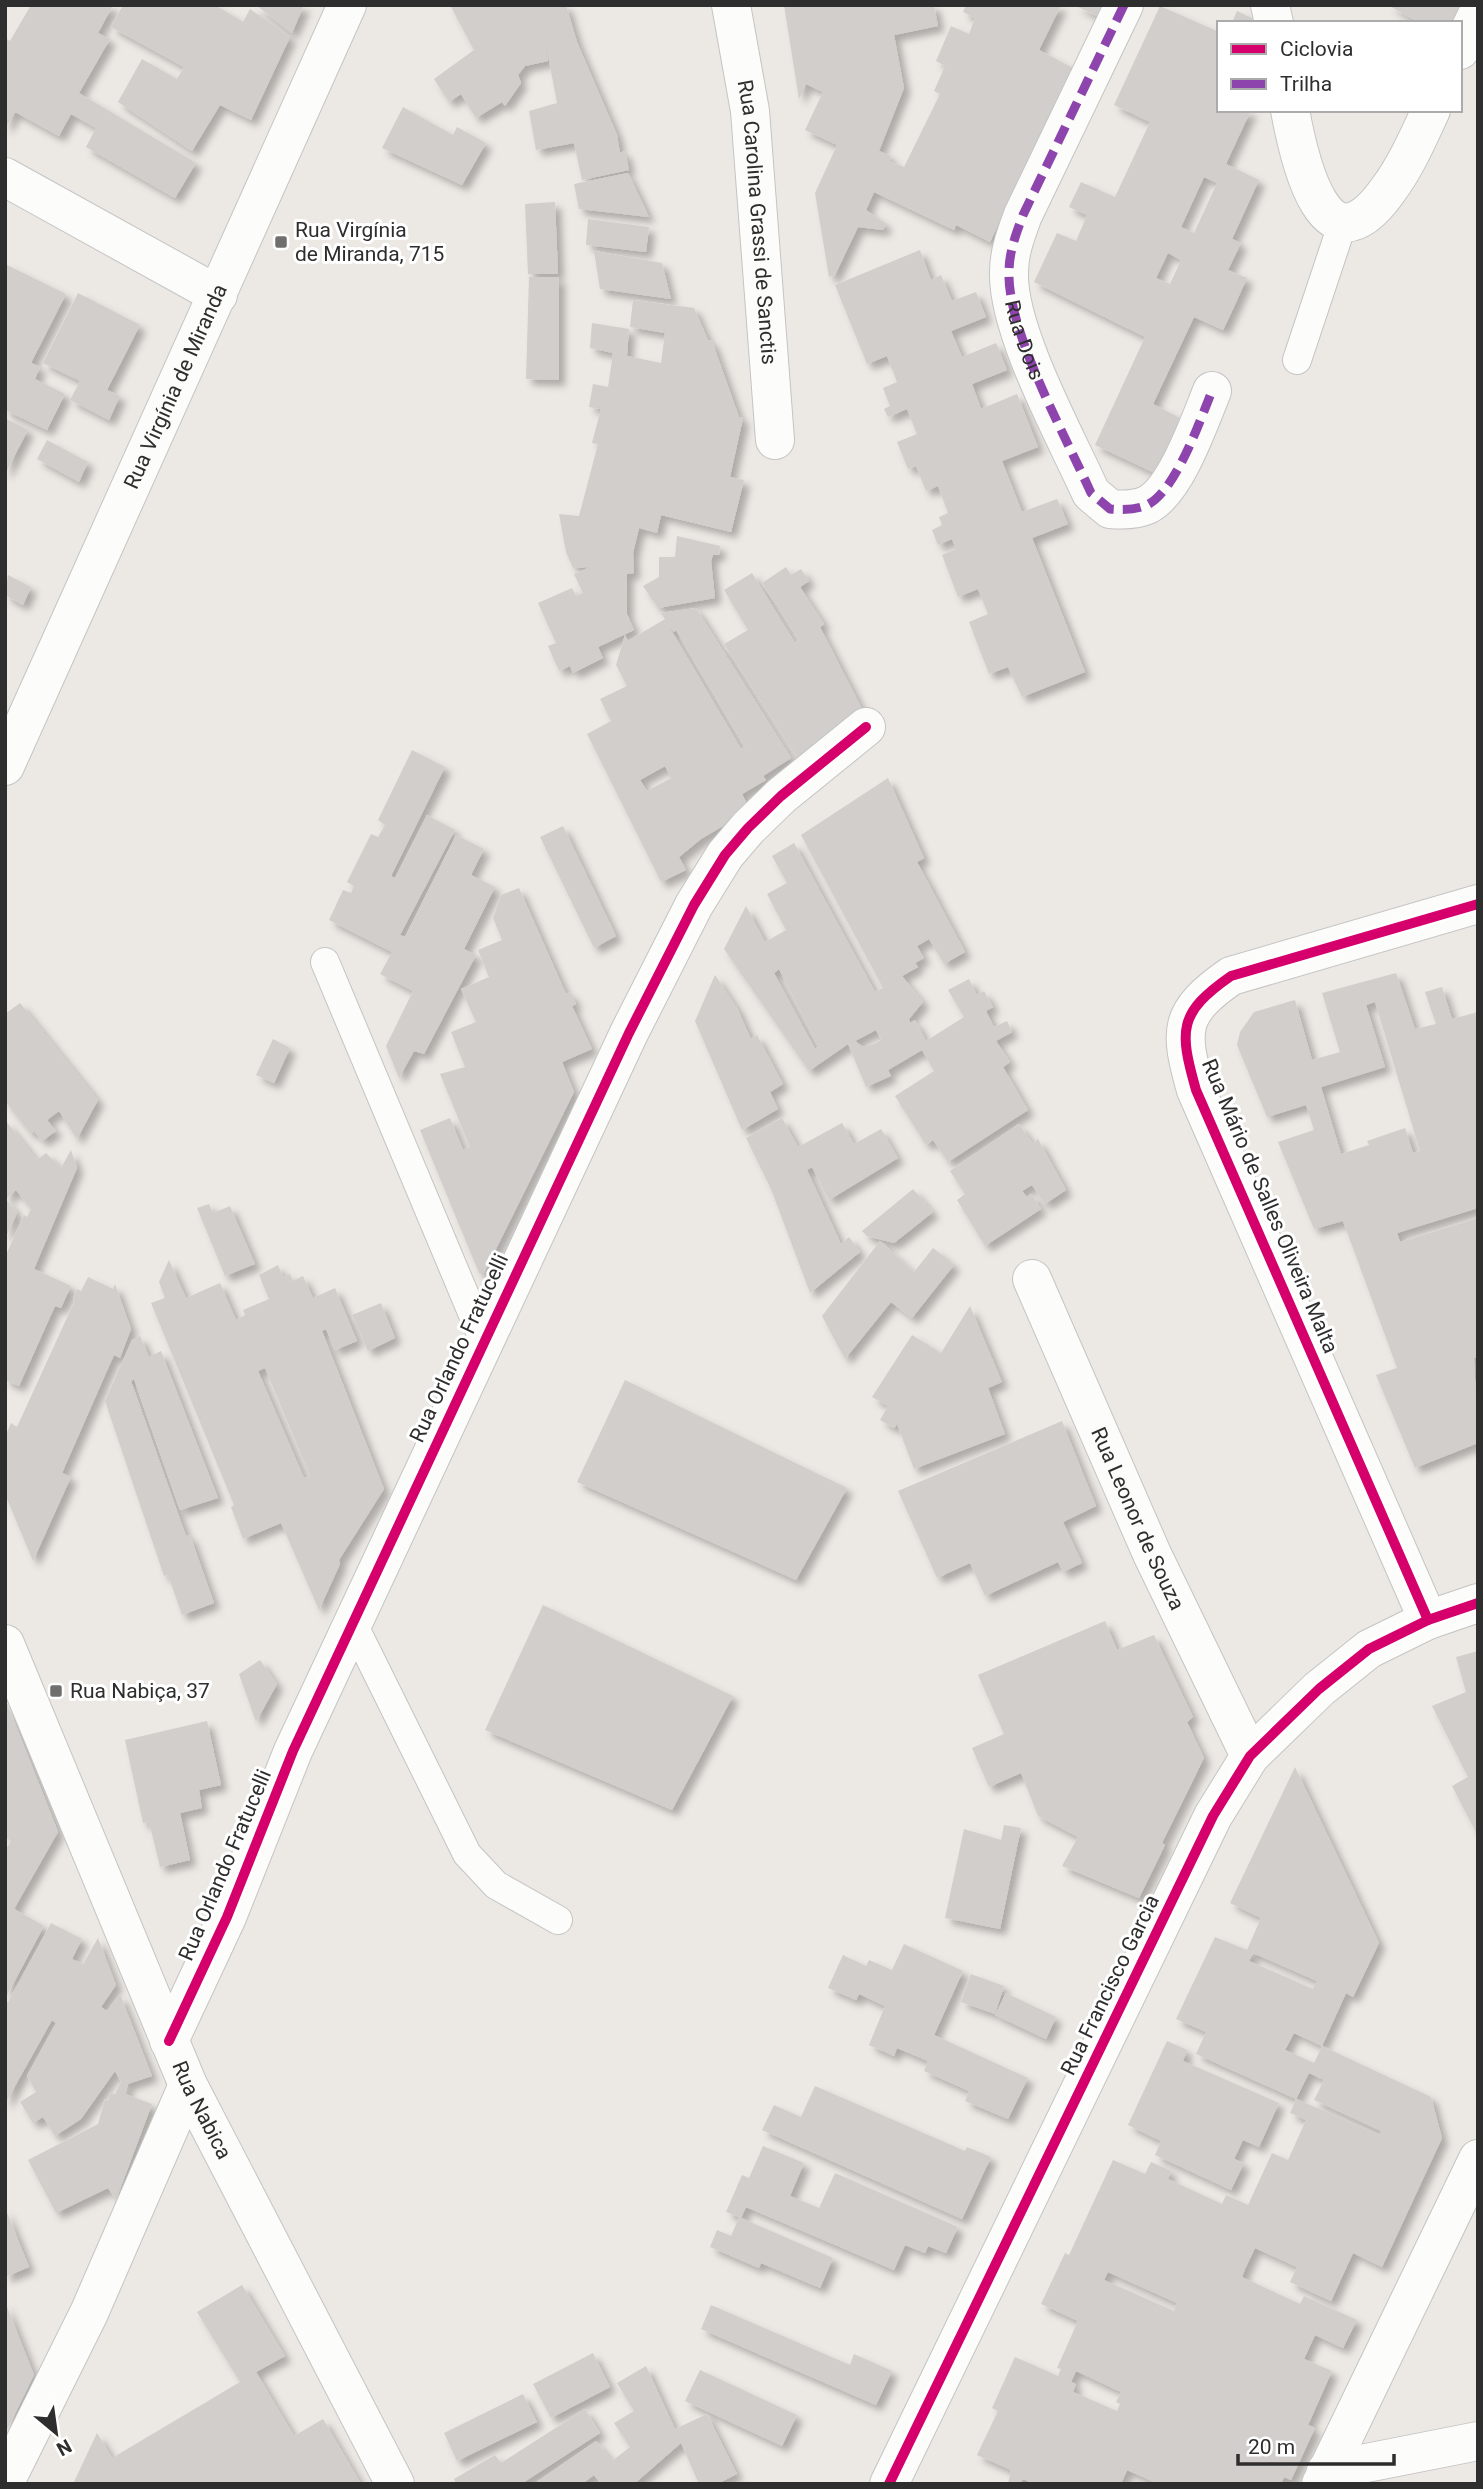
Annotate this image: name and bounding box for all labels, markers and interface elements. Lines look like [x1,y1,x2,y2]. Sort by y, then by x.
legend [1217,21,1462,112]
text: Ciclovia [1280,37,1353,61]
text: Trilha [1280,72,1332,96]
street label: Rua Carolina Grassi de Sanctis [733,78,781,365]
place label: Rua Virgínia de Miranda, 715 [295,218,444,266]
marker: Rua Virgínia de Miranda, 715 [273,234,289,250]
street label: Rua Virgínia de Miranda [119,281,232,493]
street label: Rua Dois [1000,298,1049,383]
street label: Rua Mário de Salles Oliveira Malta [1197,1055,1343,1357]
street label: Rua Orlando Fratucelli [405,1250,513,1446]
street label: Rua Leonor de Souza [1086,1424,1189,1614]
place label: Rua Nabiça, 37 [70,1679,210,1703]
marker: Rua Nabiça, 37 [48,1683,64,1699]
street label: Rua Orlando Fratucelli [174,1766,276,1964]
street label: Rua Francisco Garcia [1056,1891,1164,2079]
street label: Rua Nabica [167,2057,236,2163]
north arrow [21,2398,91,2468]
scale bar [1238,2422,1394,2466]
text: N [53,2434,75,2461]
text: 20 m [1248,2435,1295,2459]

